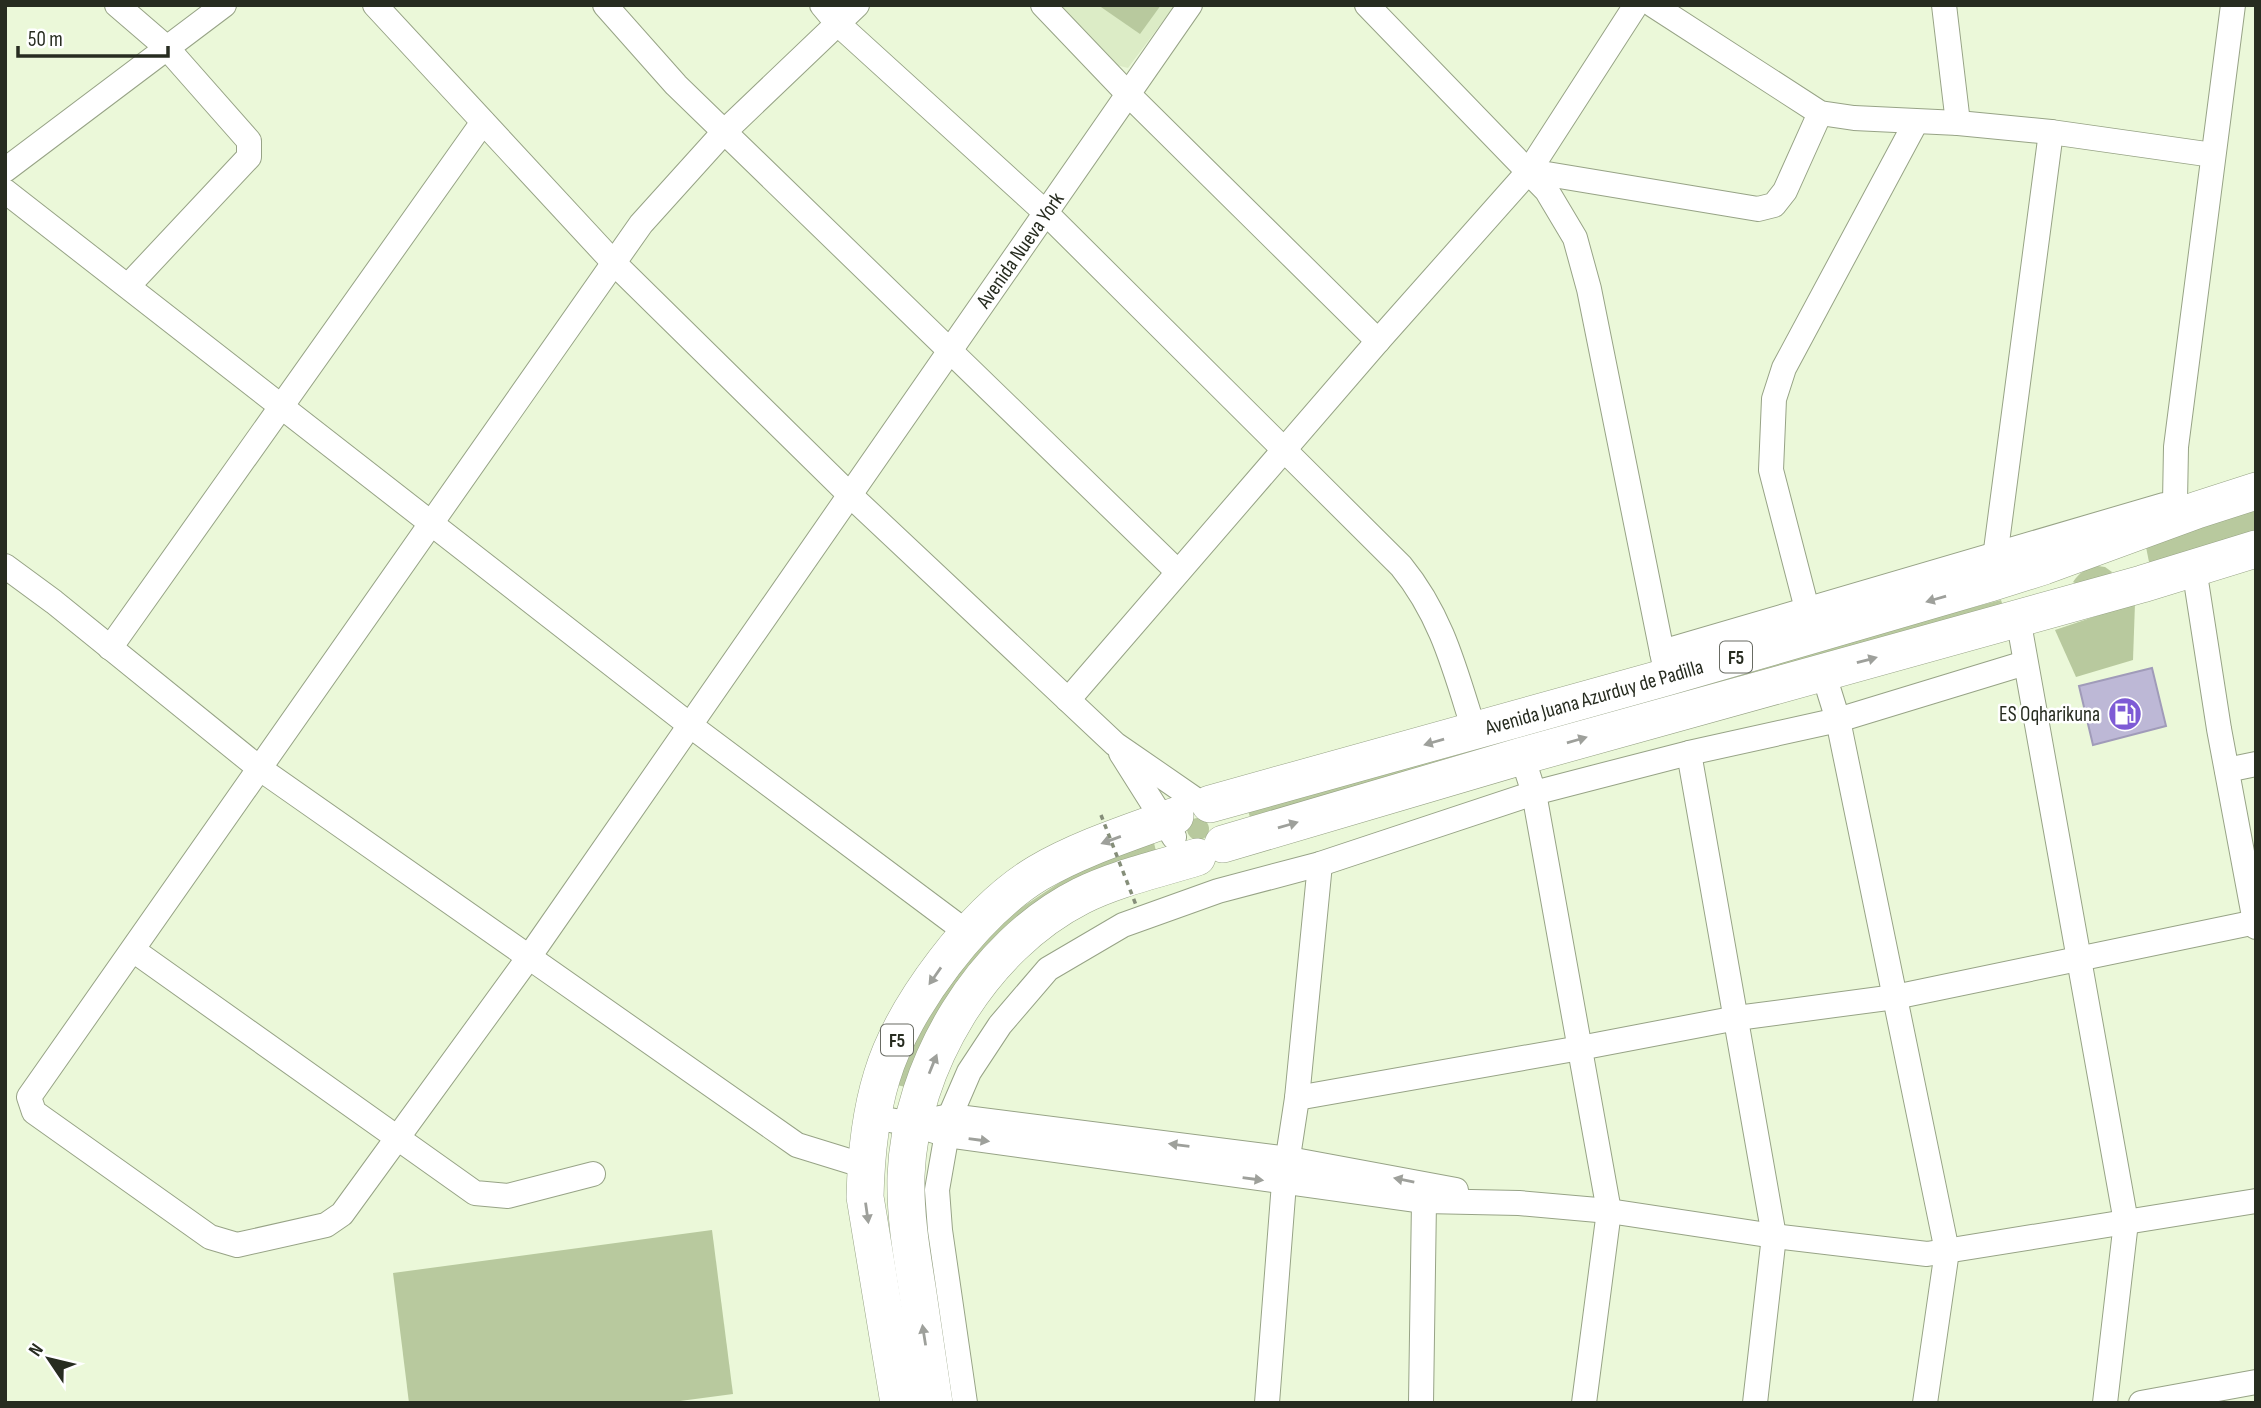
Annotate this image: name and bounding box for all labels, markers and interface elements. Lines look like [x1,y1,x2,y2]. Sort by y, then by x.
scale bar [18,14,168,58]
text: 50 m [28,27,63,52]
street label: Avenida Nueva York [971,188,1070,314]
one-way arrow [1925,594,1946,604]
road number: F5 [1720,642,1752,672]
street label: Avenida Juana Azurduy de Padilla [1481,654,1706,741]
one-way arrow [1857,654,1878,664]
fuel station icon: ES Oqharikuna [2106,695,2144,733]
place label: ES Oqharikuna [1999,702,2100,727]
one-way arrow [1567,735,1588,745]
one-way arrow [1423,737,1444,747]
one-way arrow [1278,819,1299,829]
one-way arrow [1101,834,1122,845]
one-way arrow [928,967,942,985]
road number: F5 [881,1024,913,1056]
one-way arrow [928,1053,939,1074]
one-way arrow [968,1135,990,1146]
one-way arrow [1168,1140,1190,1151]
one-way arrow [1242,1173,1264,1184]
one-way arrow [1393,1174,1415,1185]
one-way arrow [862,1202,873,1224]
north arrow [14,1324,84,1394]
one-way arrow [918,1324,929,1346]
text: N [24,1339,49,1361]

